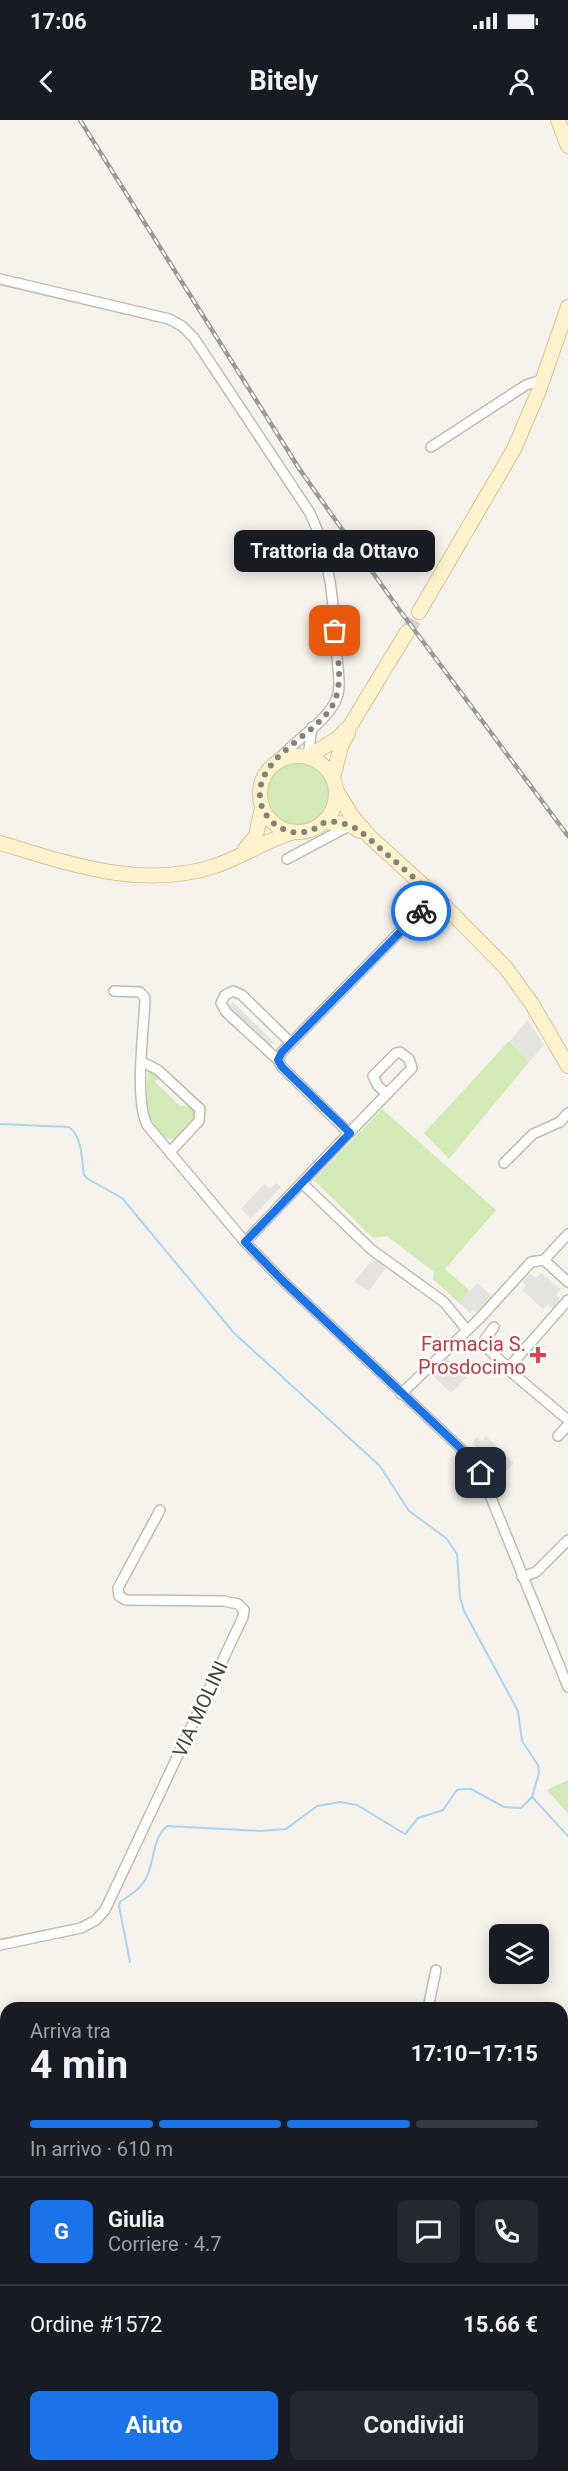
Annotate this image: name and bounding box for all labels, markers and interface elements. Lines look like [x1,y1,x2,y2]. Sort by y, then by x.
text: 17:06 [30,9,87,34]
icon: back [30,65,63,98]
text: Bitely [250,65,318,97]
icon: person [505,65,538,98]
callout: Trattoria da Ottavo [234,529,436,571]
text: Trattoria da Ottavo [250,539,419,563]
pin [309,605,360,656]
icon: bag [318,614,351,647]
courier [391,881,451,941]
icon: bike [405,895,438,928]
place label: Farmacia S. Prosdocimo [418,1332,526,1379]
marker: Farmacia S. Prosdocimo [531,1348,545,1362]
pin [455,1447,506,1498]
icon: home [464,1456,497,1489]
street label: VIA MOLINI [167,1657,233,1761]
map controls [489,1924,549,1984]
button: layers [489,1924,549,1984]
text: Arriva tra [30,2019,111,2043]
text: 17:10–17:15 [411,2041,538,2066]
text: 4 min [30,2042,128,2088]
text: In arrivo · 610 m [30,2137,173,2161]
button: chat [397,2200,460,2263]
button: phone [475,2200,538,2263]
text: Giulia [108,2207,165,2232]
text: G [54,2219,69,2244]
text: Corriere · 4.7 [108,2232,222,2256]
text: Ordine #1572 [30,2312,162,2337]
text: 15.66 € [463,2312,538,2337]
button: Aiuto [30,2391,278,2460]
button: Condividi [290,2391,538,2460]

